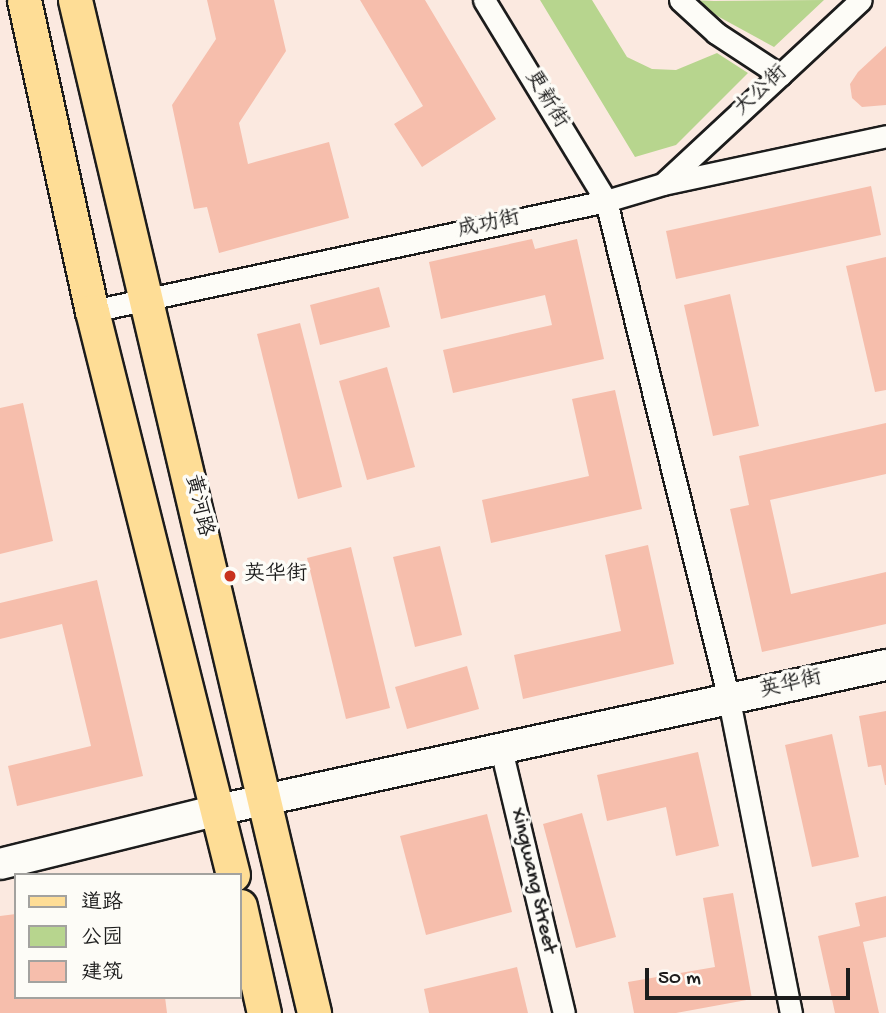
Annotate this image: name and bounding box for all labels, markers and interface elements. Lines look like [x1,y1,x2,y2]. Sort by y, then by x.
street label: 大公街 [730,61,794,123]
street label: 更新街 [518,67,572,133]
street label: 成功街 [456,207,522,245]
street label: 黄河路 [178,472,216,540]
place label: 英华街 [244,563,307,589]
marker: 英华街 [222,568,238,584]
street label: 英华街 [757,667,825,705]
street label: Xingwang Street [503,806,561,956]
legend [14,873,242,999]
text: 道路 [81,892,123,917]
text: 公园 [81,927,123,952]
scale bar [648,954,853,998]
text: 建筑 [81,962,123,987]
text: 50 m [658,967,701,992]

